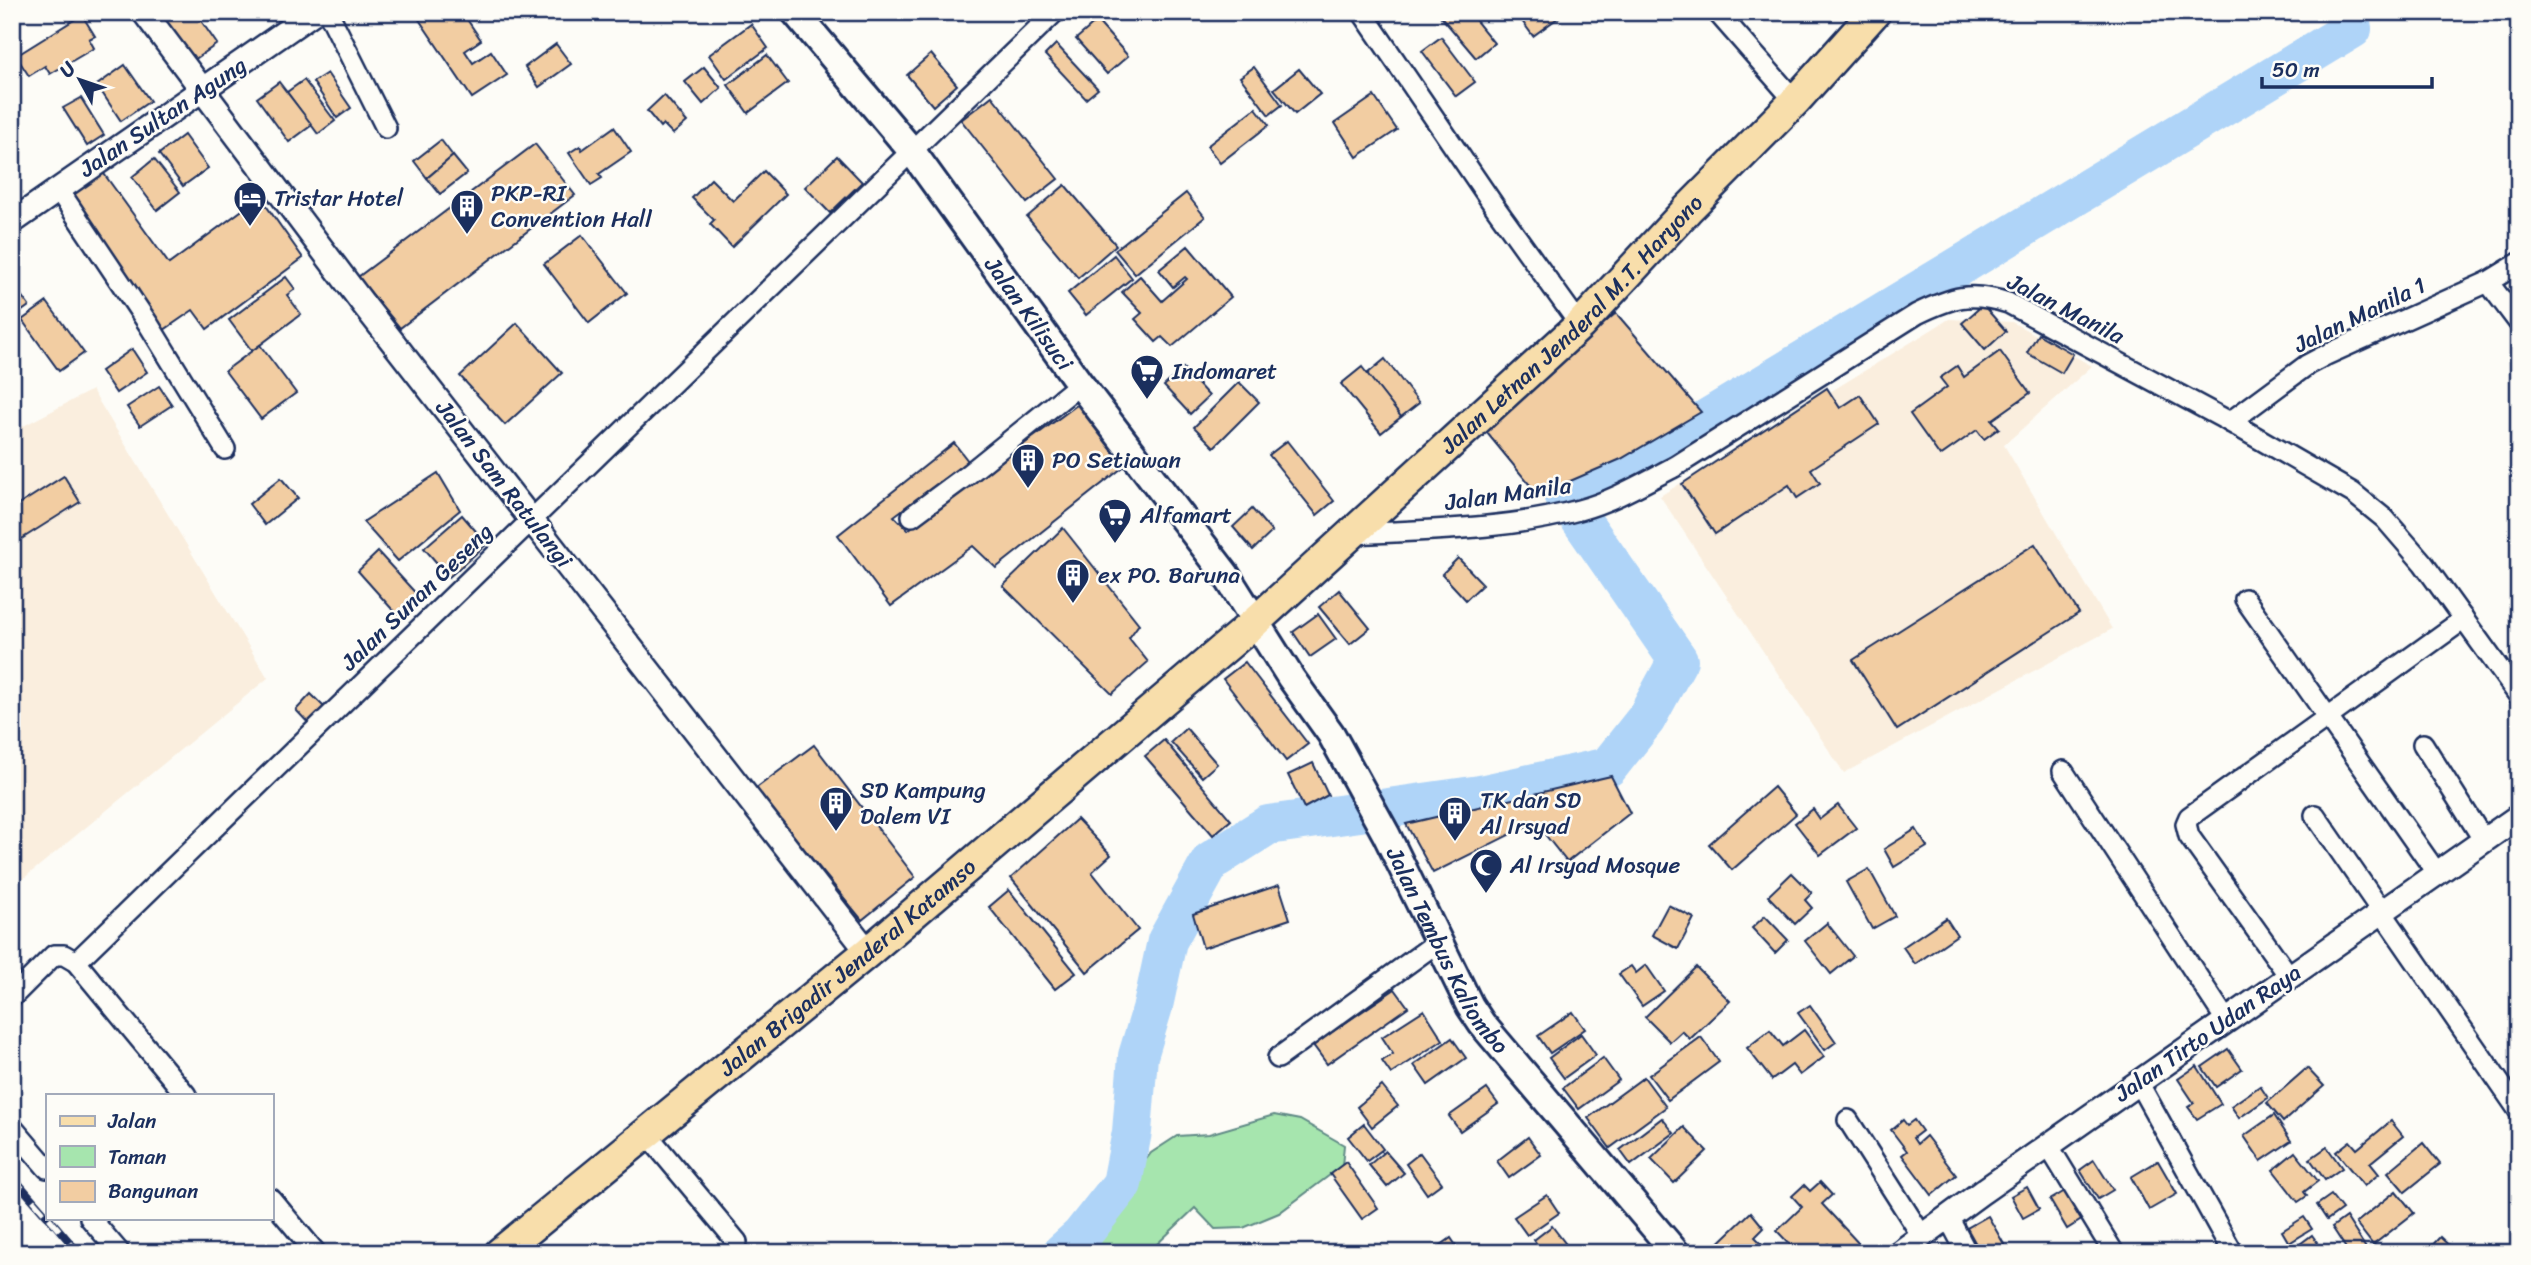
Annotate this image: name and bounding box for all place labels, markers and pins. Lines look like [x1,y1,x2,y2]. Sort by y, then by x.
place label: PKP-RI Convention Hall [491,173,652,240]
place label: Tristar Hotel [274,178,404,219]
hotel icon: Tristar Hotel [231,179,269,228]
building icon: PKP-RI Convention Hall [448,187,486,236]
place label: Indomaret [1171,351,1277,392]
supermarket icon: Indomaret [1128,352,1166,401]
place label: PO Setiawan [1052,440,1181,481]
building icon: PO Setiawan [1009,441,1047,490]
place label: Alfamart [1139,495,1232,536]
supermarket icon: Alfamart [1096,496,1134,545]
place label: ex PO. Baruna [1098,555,1240,596]
building icon: ex PO. Baruna [1054,556,1092,605]
place label: SD Kampung Dalem VI [860,770,986,837]
place label: TK dan SD Al Irsyad [1479,780,1581,847]
building icon: SD Kampung Dalem VI [817,784,855,833]
building icon: TK dan SD Al Irsyad [1436,794,1474,843]
place label: Al Irsyad Mosque [1509,845,1681,886]
mosque icon: Al Irsyad Mosque [1467,846,1505,895]

